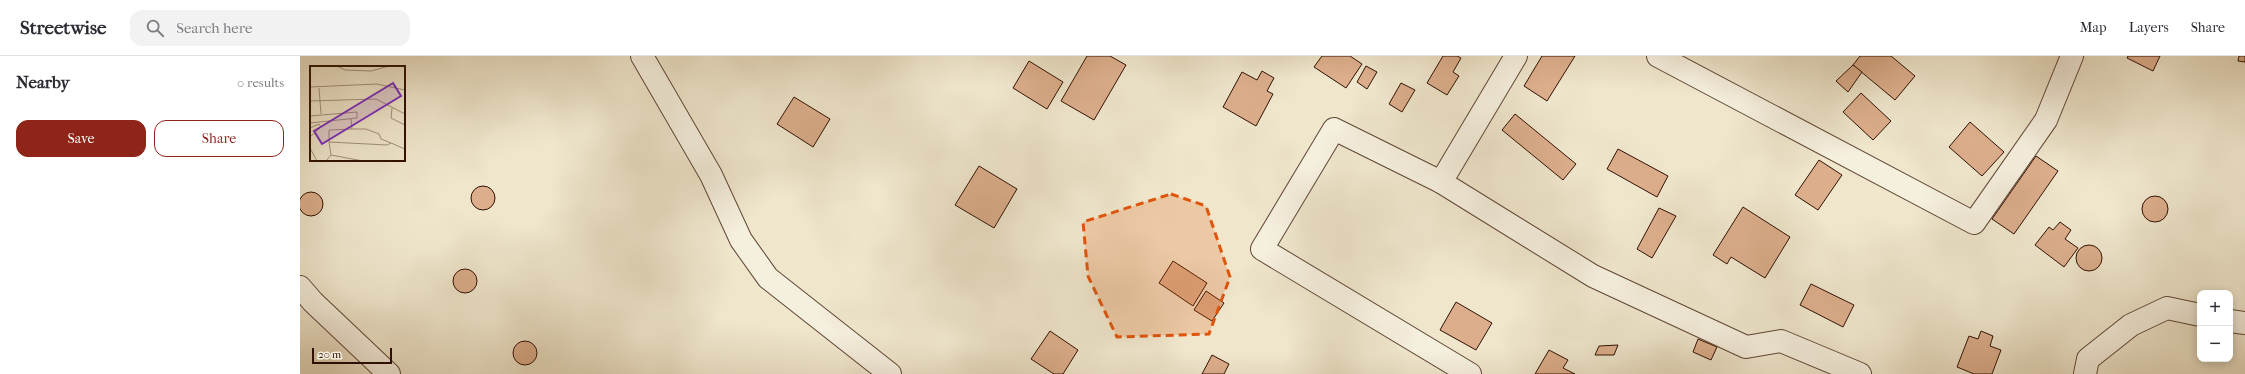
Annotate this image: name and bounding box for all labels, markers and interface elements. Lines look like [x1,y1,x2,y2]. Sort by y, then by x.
search box [130,10,410,46]
text: Streetwise [20,17,106,39]
icon: search [144,17,166,39]
text: Search here [176,19,252,37]
text: Map [2080,19,2107,36]
text: Layers [2129,19,2169,36]
text: Share [2191,19,2225,36]
inset map [310,66,405,161]
text: Nearby [16,72,70,92]
text: 0 results [237,75,284,90]
button: Save [16,120,146,157]
button: Share [154,120,284,157]
map controls [2197,290,2233,362]
button: + [2197,290,2233,326]
button: − [2197,326,2233,362]
scale bar [312,346,392,365]
text: 20 m [318,348,341,361]

